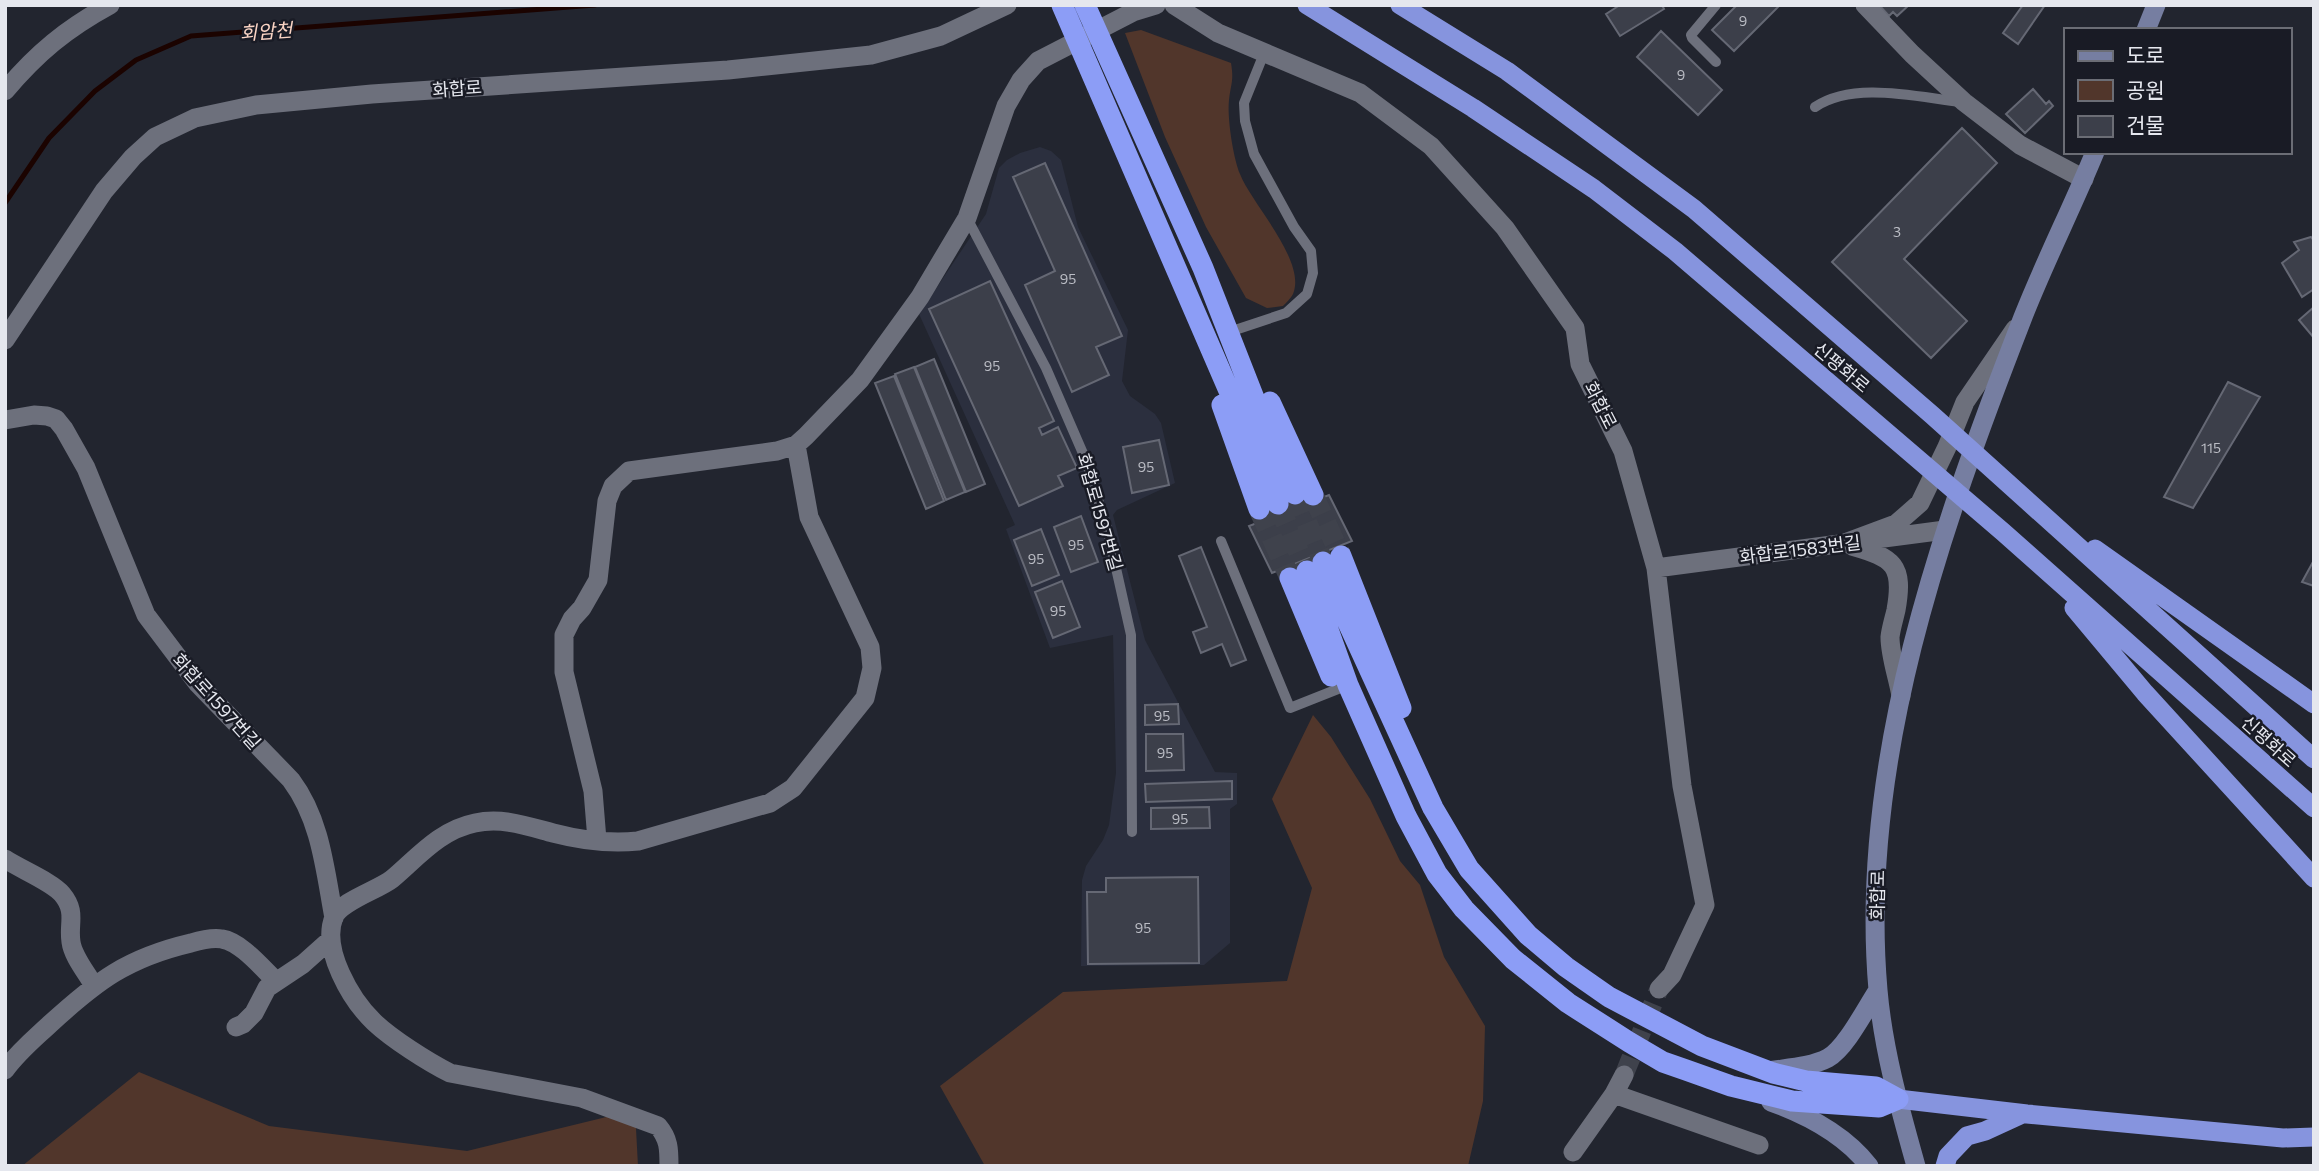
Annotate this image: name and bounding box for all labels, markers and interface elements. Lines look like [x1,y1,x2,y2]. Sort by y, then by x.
house number: 9 [1739,12,1747,29]
water label: 회암천 [239,18,294,44]
legend [2064,28,2291,154]
text: 도로 [2126,42,2165,67]
house number: 9 [1677,66,1685,83]
street label: 화합로 [431,75,483,101]
text: 공원 [2126,77,2165,102]
text: 건물 [2126,112,2165,137]
house number: 3 [1893,223,1901,240]
house number: 95 [1060,270,1076,287]
street label: 신평화로 [1810,337,1874,397]
house number: 95 [984,357,1000,374]
street label: 화합로 [1580,378,1622,432]
house number: 115 [2201,439,2221,456]
street label: 화합로1597번길 [1073,451,1127,573]
house number: 95 [1138,458,1154,475]
street label: 화합로1583번길 [1738,531,1862,567]
house number: 95 [1068,536,1084,553]
house number: 95 [1028,550,1044,567]
house number: 95 [1050,602,1066,619]
street label: 화합로1597번길 [168,649,266,753]
house number: 95 [1154,707,1170,724]
street label: 신평화로 [2237,711,2301,771]
house number: 95 [1157,744,1173,761]
house number: 95 [1172,810,1188,827]
street label: 화합로 [1866,870,1888,920]
house number: 95 [1135,919,1151,936]

